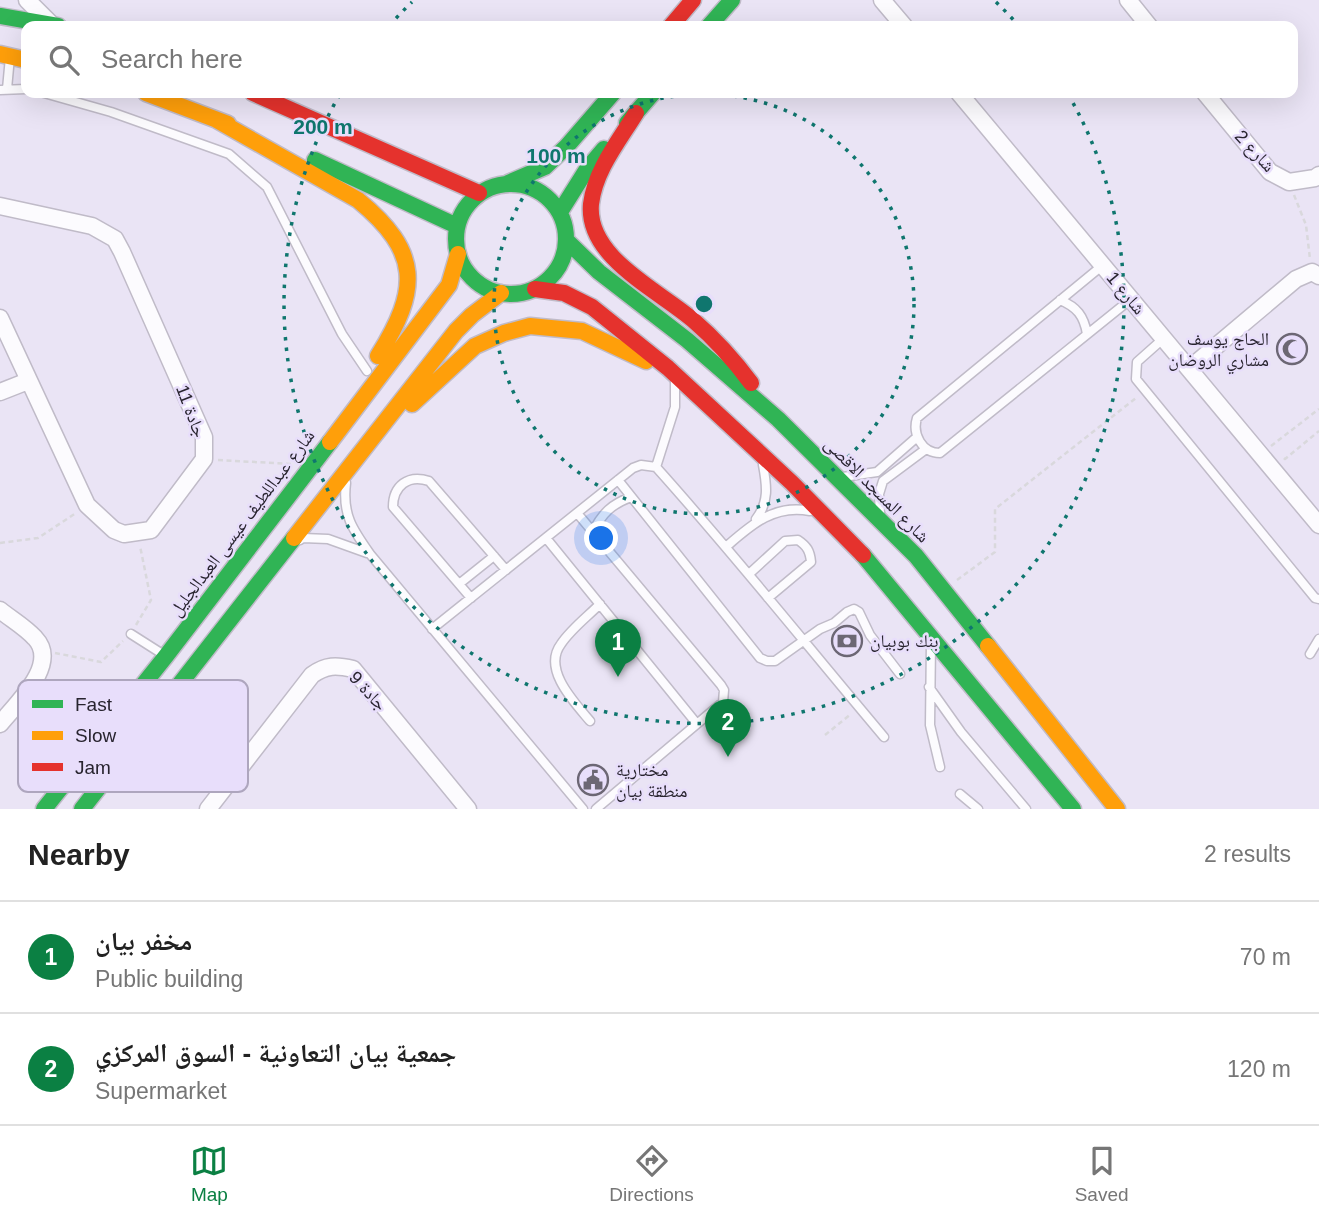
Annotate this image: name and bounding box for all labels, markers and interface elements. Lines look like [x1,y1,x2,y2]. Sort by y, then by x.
search box [21,21,1298,98]
icon: search [45,41,83,79]
text: Search here [101,44,243,74]
text: 200 m [293,115,353,138]
street label: شارع 2 [1230,126,1279,177]
text: 100 m [526,144,586,167]
street label: شارع 1 [1102,268,1149,319]
centre of rings [692,292,716,316]
place label: الحاج يوسف مشاري الروضان [1168,329,1269,375]
mosque icon: الحاج يوسف مشاري الروضان [1275,332,1309,366]
street label: جادة 11 [172,382,210,440]
street label: شارع عبداللطيف عيسى العبدالجليل [165,426,319,621]
street label: شارع المسجد الاقصى [820,434,933,547]
your location [584,521,618,555]
pin: 1 [595,619,641,677]
bank icon: بنك بوبيان [830,624,864,658]
place label: بنك بوبيان [870,631,938,652]
street label: جادة 9 [345,667,391,715]
legend [18,680,248,792]
text: Fast [75,694,113,715]
pin: 2 [705,699,751,757]
text: Slow [75,725,116,746]
text: Jam [75,757,111,778]
place label: مختارية منطقة بيان [616,760,687,802]
public building icon: مختارية منطقة بيان [576,763,610,797]
text: Nearby [28,838,130,871]
text: 2 results [1204,841,1291,867]
text: مخفر بيان [95,926,192,956]
text: 1 [45,944,57,970]
text: 70 m [1240,944,1291,970]
text: Public building [95,966,243,992]
text: جمعية بيان التعاونية - السوق المركزي [95,1038,456,1068]
text: 2 [45,1056,57,1082]
text: 120 m [1227,1056,1291,1082]
text: Supermarket [95,1078,227,1104]
tab: Map [190,1142,228,1206]
tab: Directions [609,1142,694,1206]
tab: Saved [1075,1142,1129,1206]

